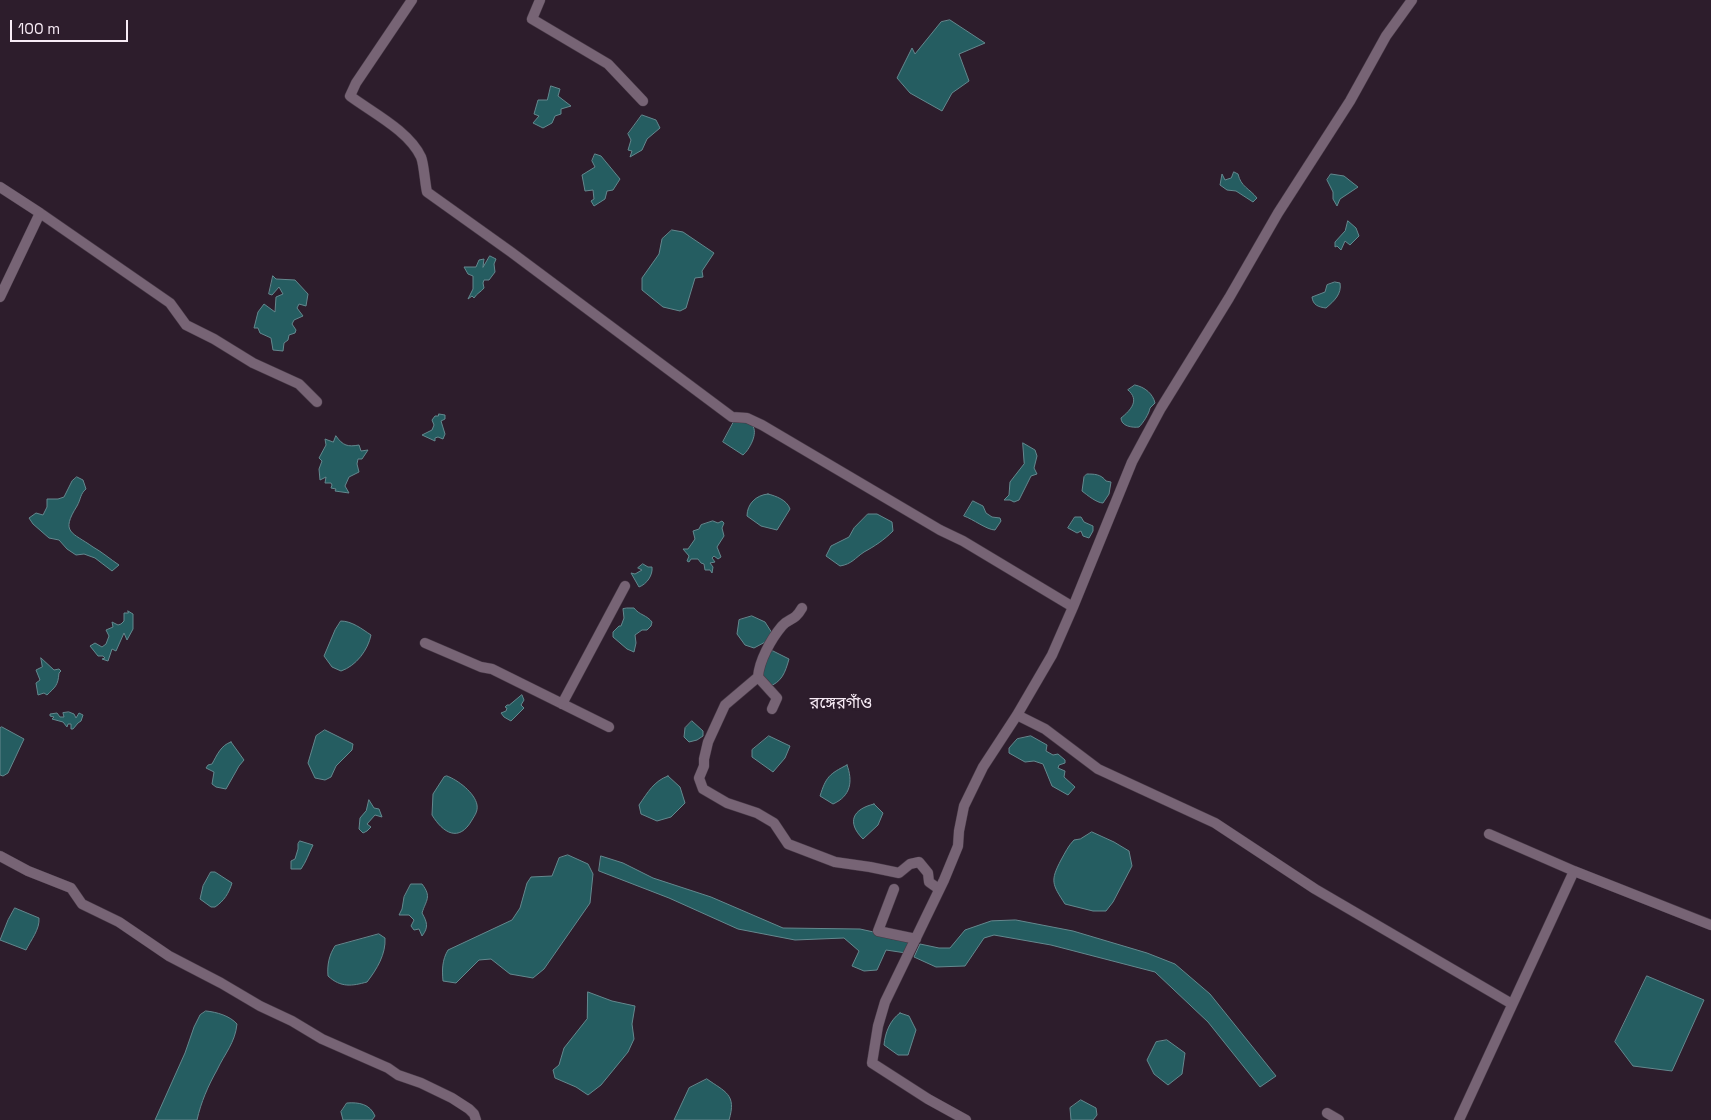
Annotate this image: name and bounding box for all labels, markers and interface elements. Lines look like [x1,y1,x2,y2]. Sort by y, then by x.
scale bar [12,10,130,42]
text: 100 m [18,19,60,38]
district label: রঙ্গেরগাঁও [810,694,872,714]

